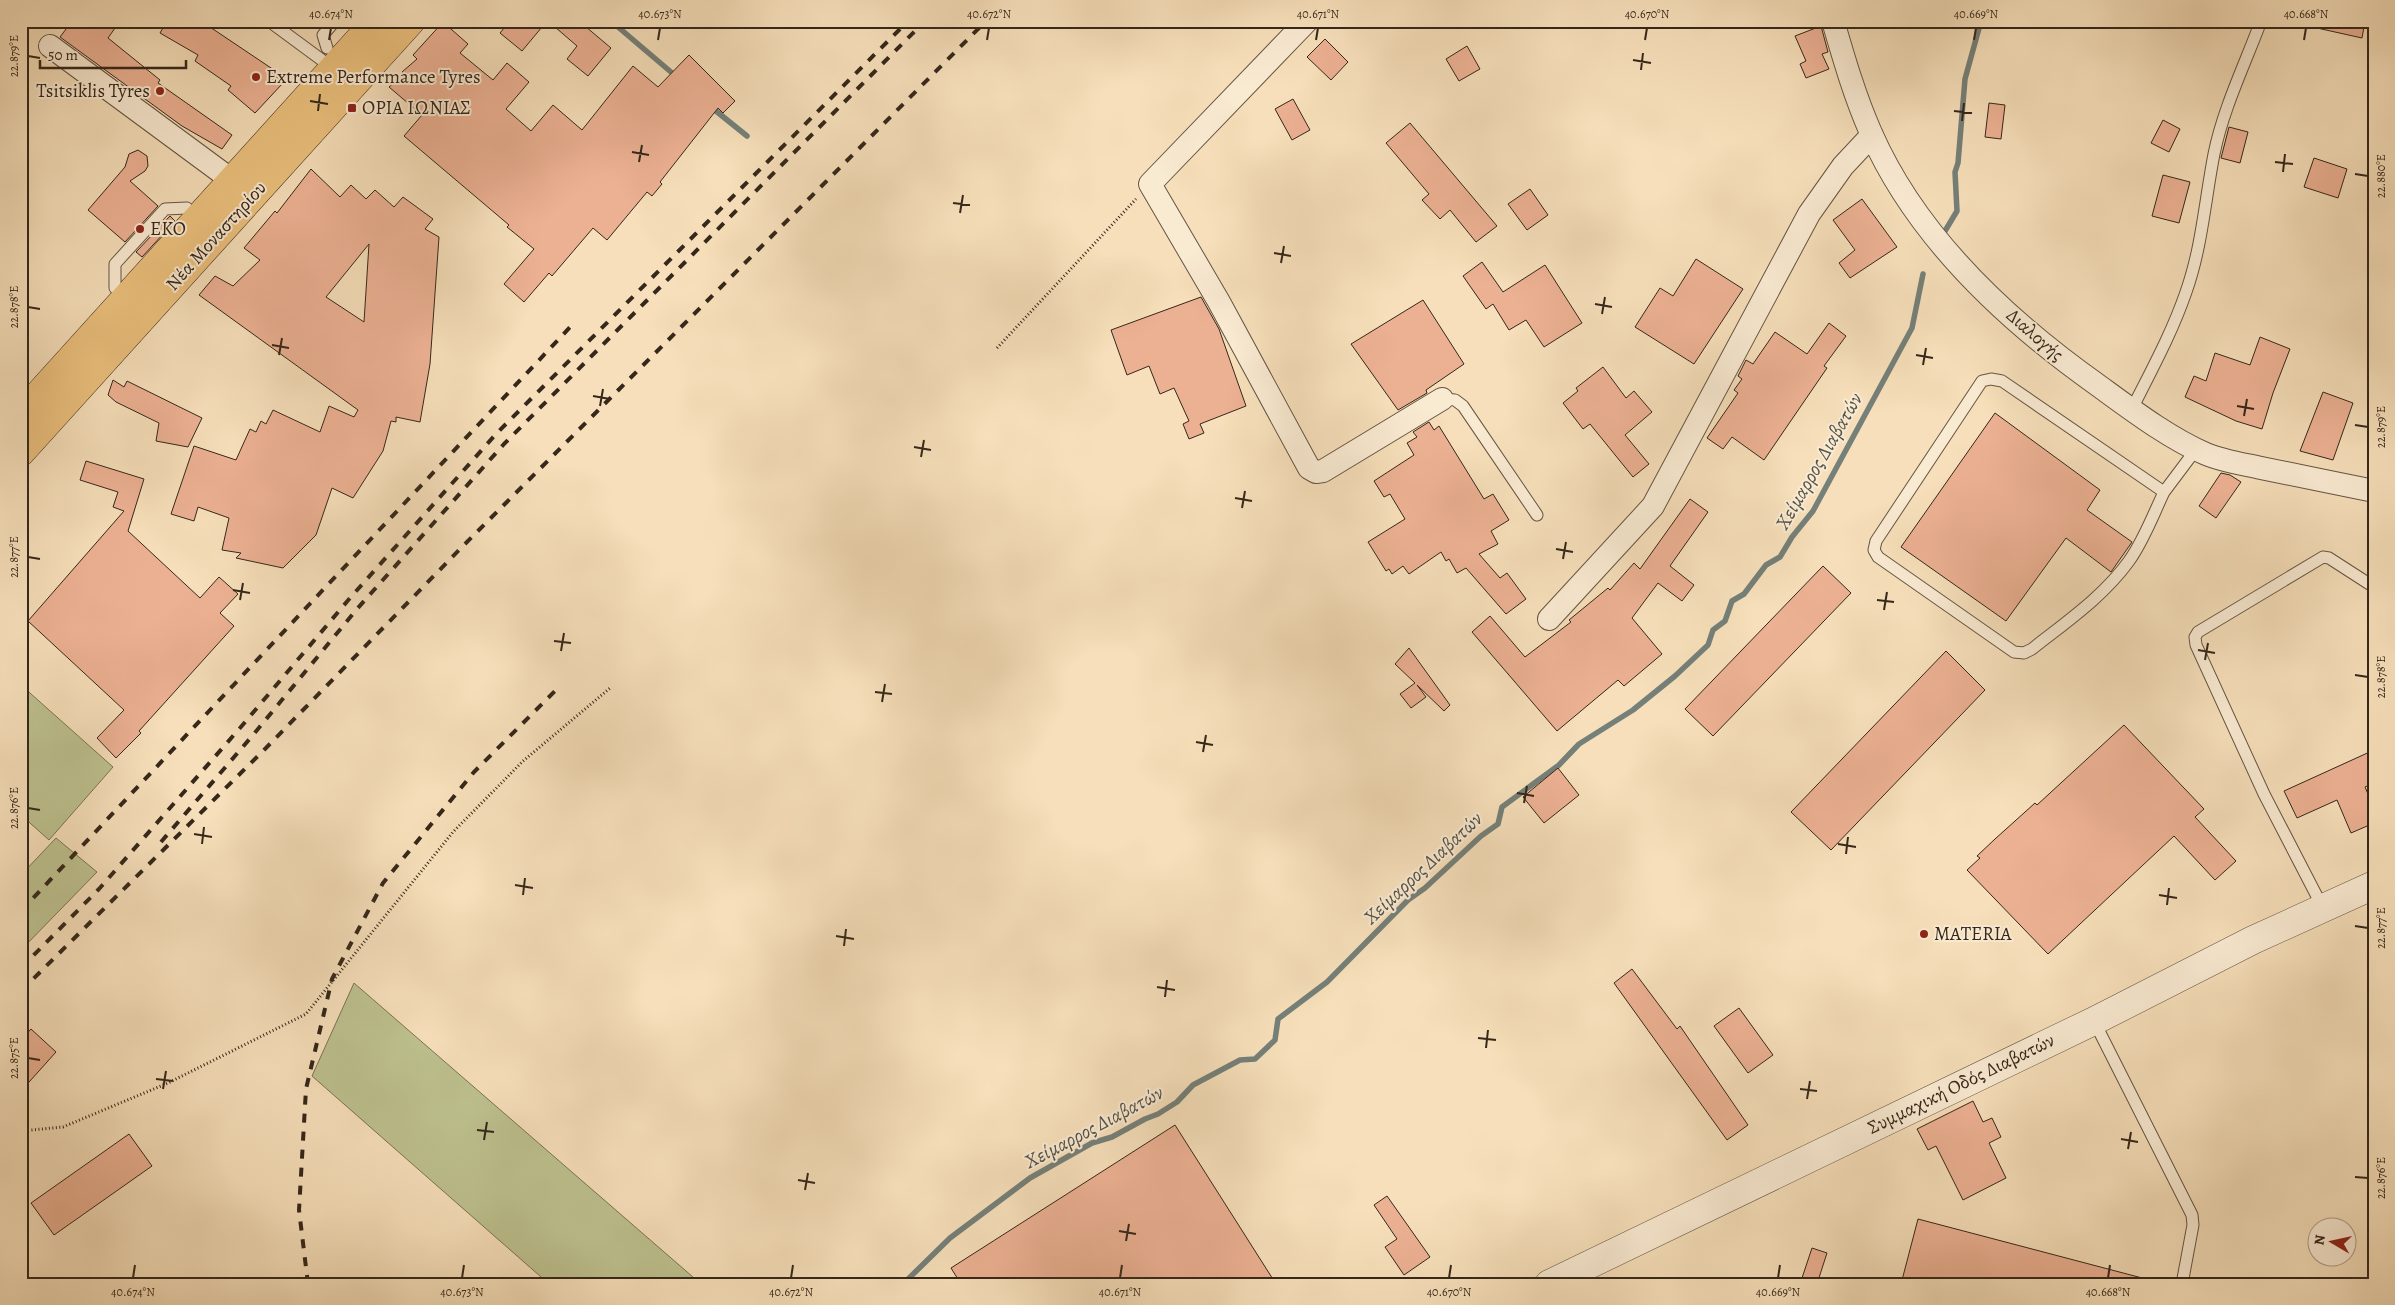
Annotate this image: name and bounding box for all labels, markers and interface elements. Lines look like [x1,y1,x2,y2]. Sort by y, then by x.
text: 40.674°N [309,6,353,22]
text: 40.673°N [638,6,682,22]
text: 40.672°N [967,6,1011,22]
text: 40.671°N [1297,6,1340,22]
text: 40.670°N [1625,6,1670,22]
text: 40.669°N [1954,6,1999,22]
text: 40.668°N [2284,6,2329,22]
text: 22.879°E [6,35,22,77]
scale bar [40,38,186,70]
text: 50 m [48,45,78,65]
place label: Extreme Performance Tyres [266,64,481,90]
marker: Extreme Performance Tyres [250,71,262,83]
place label: Tsitsiklis Tyres [36,78,150,104]
marker: Tsitsiklis Tyres [154,85,166,97]
place label: ΟΡΙΑ ΙΩΝΙΑΣ [362,95,471,121]
marker: ΟΡΙΑ ΙΩΝΙΑΣ [346,102,358,114]
text: 22.880°E [2373,154,2389,198]
street label: Νέα Μοναστηρίου [160,176,272,296]
place label: EKO [150,216,186,242]
marker: EKO [134,223,146,235]
text: 22.878°E [6,286,22,328]
street label: Διαλογής [2001,303,2070,367]
water label: Χείμαρρος Διαβατών [1768,388,1869,535]
text: 22.879°E [2373,406,2389,448]
text: 22.877°E [6,536,22,578]
text: 22.878°E [2373,656,2389,698]
text: 22.876°E [6,787,22,829]
water label: Χείμαρρος Διαβατών [1357,806,1488,931]
text: 22.877°E [2373,907,2389,949]
place label: MATERIA [1934,921,2013,947]
marker: MATERIA [1918,928,1930,940]
street label: Συμμαχική Οδός Διαβατών [1863,1027,2059,1141]
text: 22.875°E [6,1037,22,1079]
water label: Χείμαρρος Διαβατών [1019,1079,1168,1176]
text: 22.876°E [2373,1157,2389,1199]
north arrow [2308,1218,2358,1268]
text: N [2309,1234,2330,1247]
text: 40.674°N [111,1284,155,1300]
text: 40.673°N [440,1284,484,1300]
text: 40.672°N [769,1284,813,1300]
text: 40.671°N [1099,1284,1142,1300]
text: 40.670°N [1427,1284,1472,1300]
text: 40.669°N [1756,1284,1801,1300]
text: 40.668°N [2086,1284,2131,1300]

